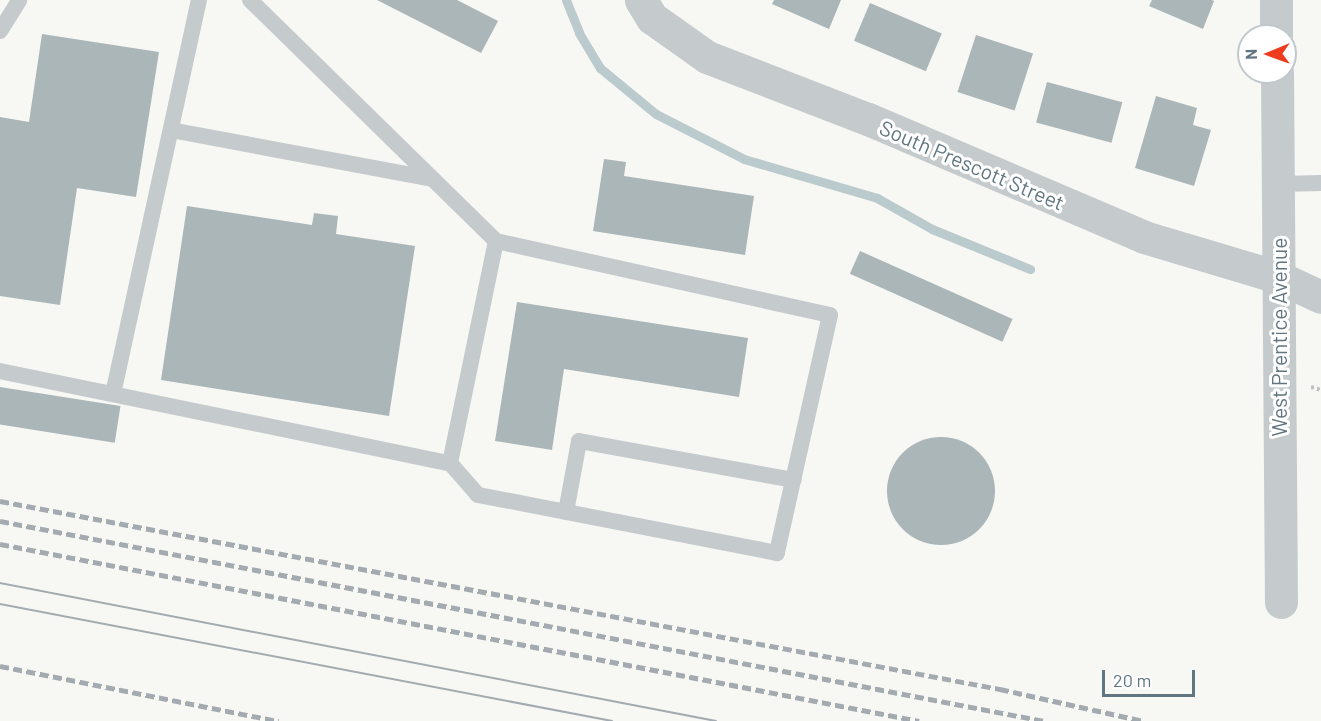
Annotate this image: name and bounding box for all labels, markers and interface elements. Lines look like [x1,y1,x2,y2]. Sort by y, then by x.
north arrow [1237,24,1297,84]
text: N [1241,49,1260,60]
street label: South Prescott Street [876,115,1068,215]
street label: West Prentice Avenue [1266,238,1292,436]
scale bar [1105,658,1198,696]
text: 20 m [1113,669,1151,691]

